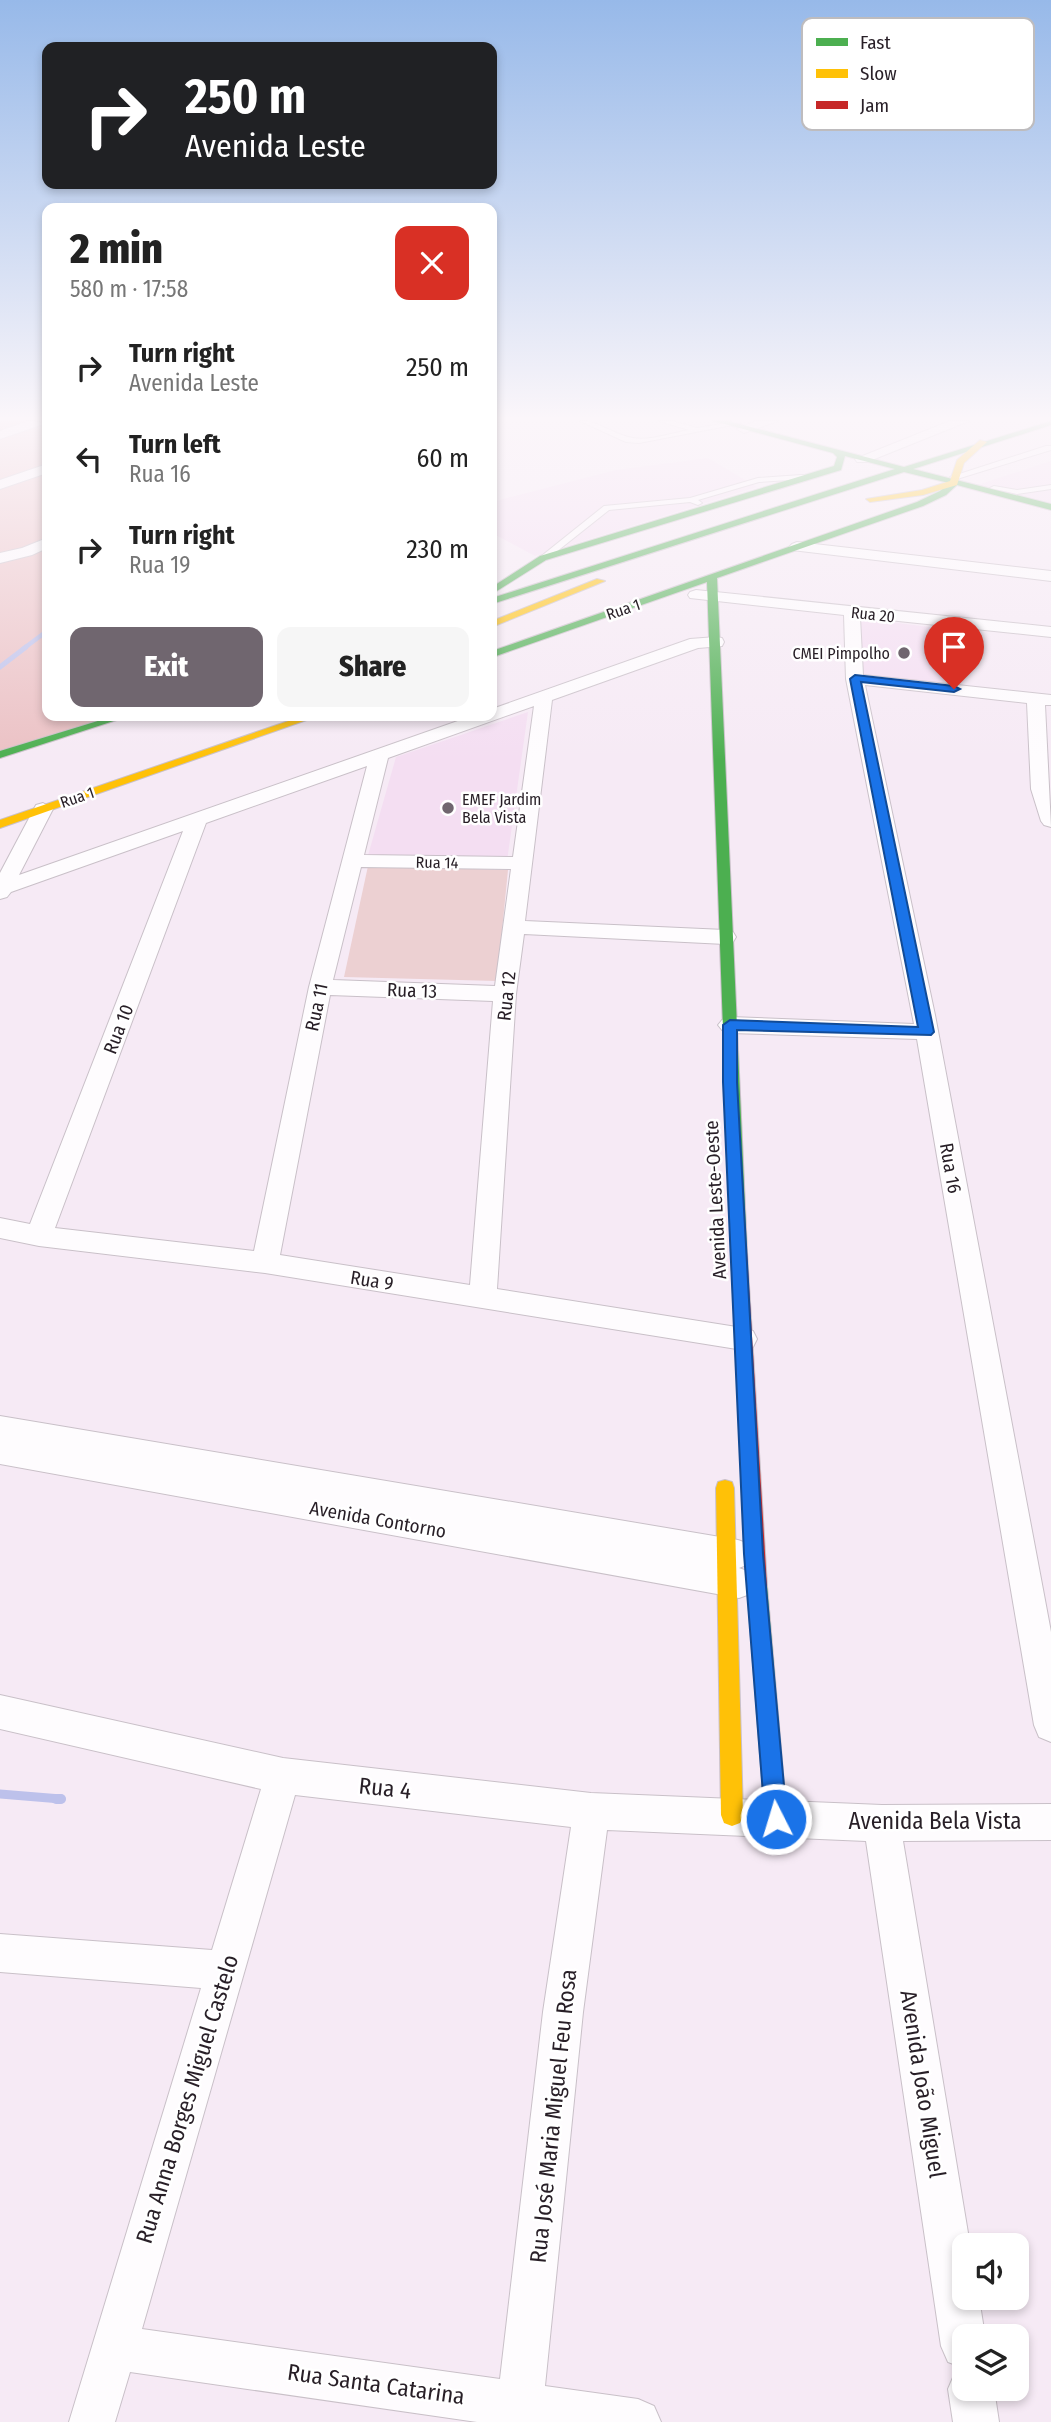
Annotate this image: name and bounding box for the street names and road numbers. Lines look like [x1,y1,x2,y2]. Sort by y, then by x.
street label: Rua 1 [604,595,643,624]
street label: Rua 20 [850,603,896,626]
street label: Rua 1 [58,783,97,812]
street label: Rua 14 [415,853,459,872]
street label: Rua 12 [492,970,521,1022]
street label: Rua 13 [387,978,437,1003]
street label: Rua 11 [300,981,333,1033]
street label: Rua 10 [99,1001,138,1057]
street label: Avenida Leste-Oeste [700,1120,731,1280]
street label: Rua 16 [935,1141,966,1195]
street label: Rua 9 [349,1266,395,1295]
street label: Avenida Contorno [308,1496,448,1543]
street label: Rua 4 [357,1771,413,1805]
street label: Avenida Bela Vista [848,1807,1022,1835]
street label: Rua Anna Borges Miguel Castelo [130,1951,244,2247]
street label: Rua José Maria Miguel Feu Rosa [524,1968,582,2264]
street label: Avenida João Miguel [894,1988,952,2180]
street label: Rua Santa Catarina [286,2358,466,2410]

